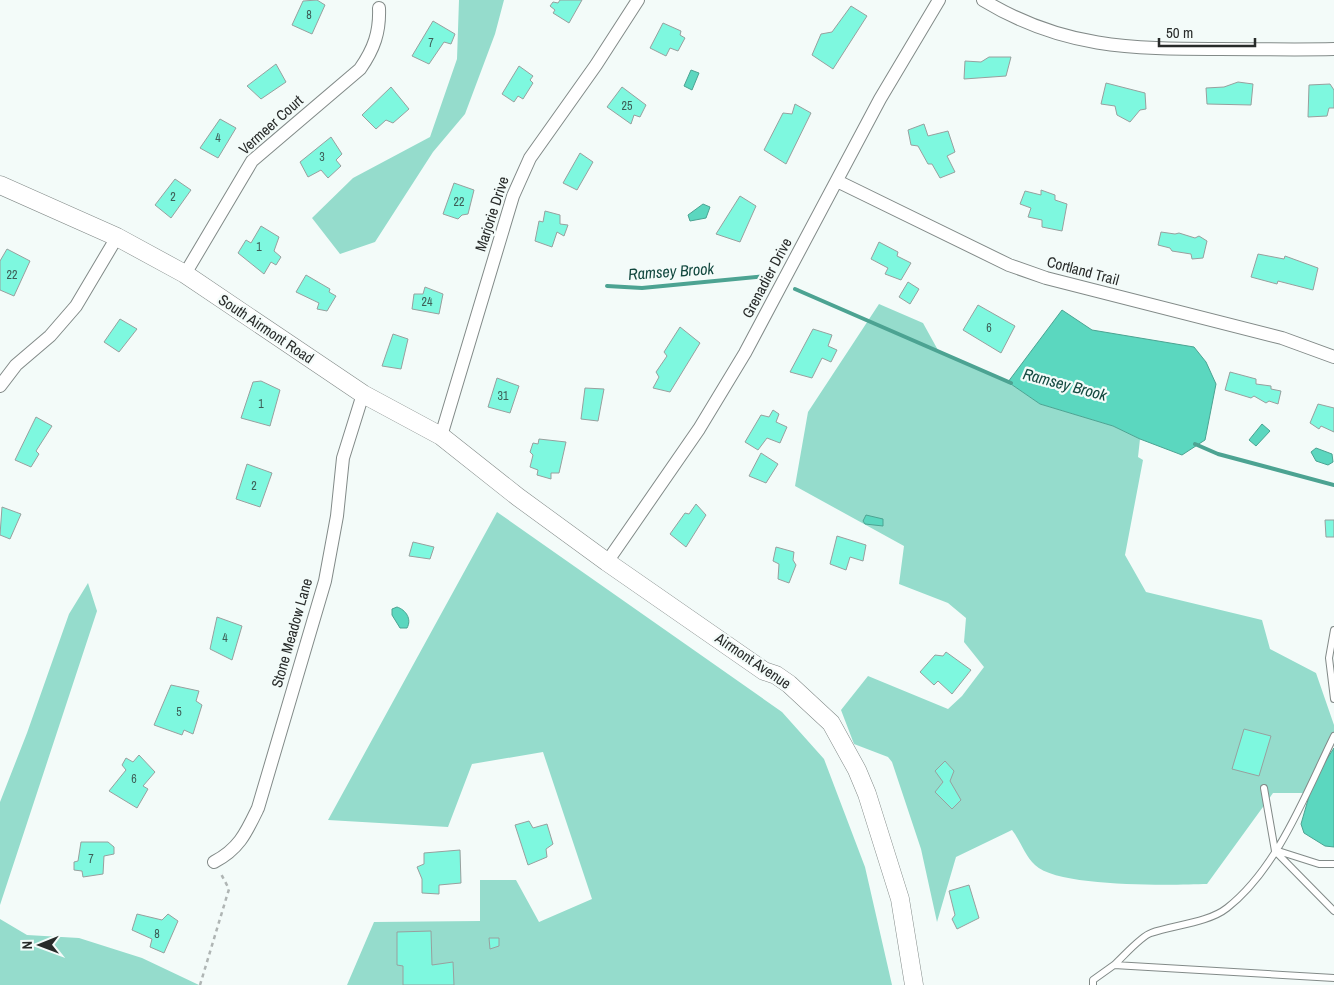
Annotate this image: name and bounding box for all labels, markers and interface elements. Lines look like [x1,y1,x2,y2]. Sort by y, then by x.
house number: 8 [306,7,312,23]
scale bar [1159,15,1255,47]
text: 50 m [1166,22,1193,43]
house number: 7 [428,35,434,51]
street label: Vermeer Court [234,90,308,159]
house number: 25 [622,98,633,114]
house number: 4 [215,130,221,146]
house number: 3 [319,149,325,165]
street label: Marjorie Drive [469,173,514,254]
house number: 2 [170,189,176,205]
house number: 22 [454,194,464,210]
street label: Grenadier Drive [737,234,797,322]
house number: 1 [256,239,262,255]
street label: Cortland Trail [1045,251,1122,290]
water label: Ramsey Brook [627,257,715,285]
house number: 22 [7,267,17,283]
street label: South Airmont Road [214,289,318,368]
house number: 24 [422,294,433,310]
house number: 6 [986,320,992,336]
water label: Ramsey Brook [1021,362,1110,406]
house number: 31 [498,388,509,404]
house number: 1 [258,396,264,412]
house number: 2 [251,478,257,494]
street label: Stone Meadow Lane [266,576,317,690]
street label: Airmont Avenue [710,627,795,694]
house number: 4 [222,630,228,646]
house number: 5 [176,704,182,720]
house number: 6 [131,771,137,787]
house number: 7 [88,851,94,867]
north arrow [15,920,65,970]
house number: 8 [154,926,160,942]
text: N [18,941,36,950]

